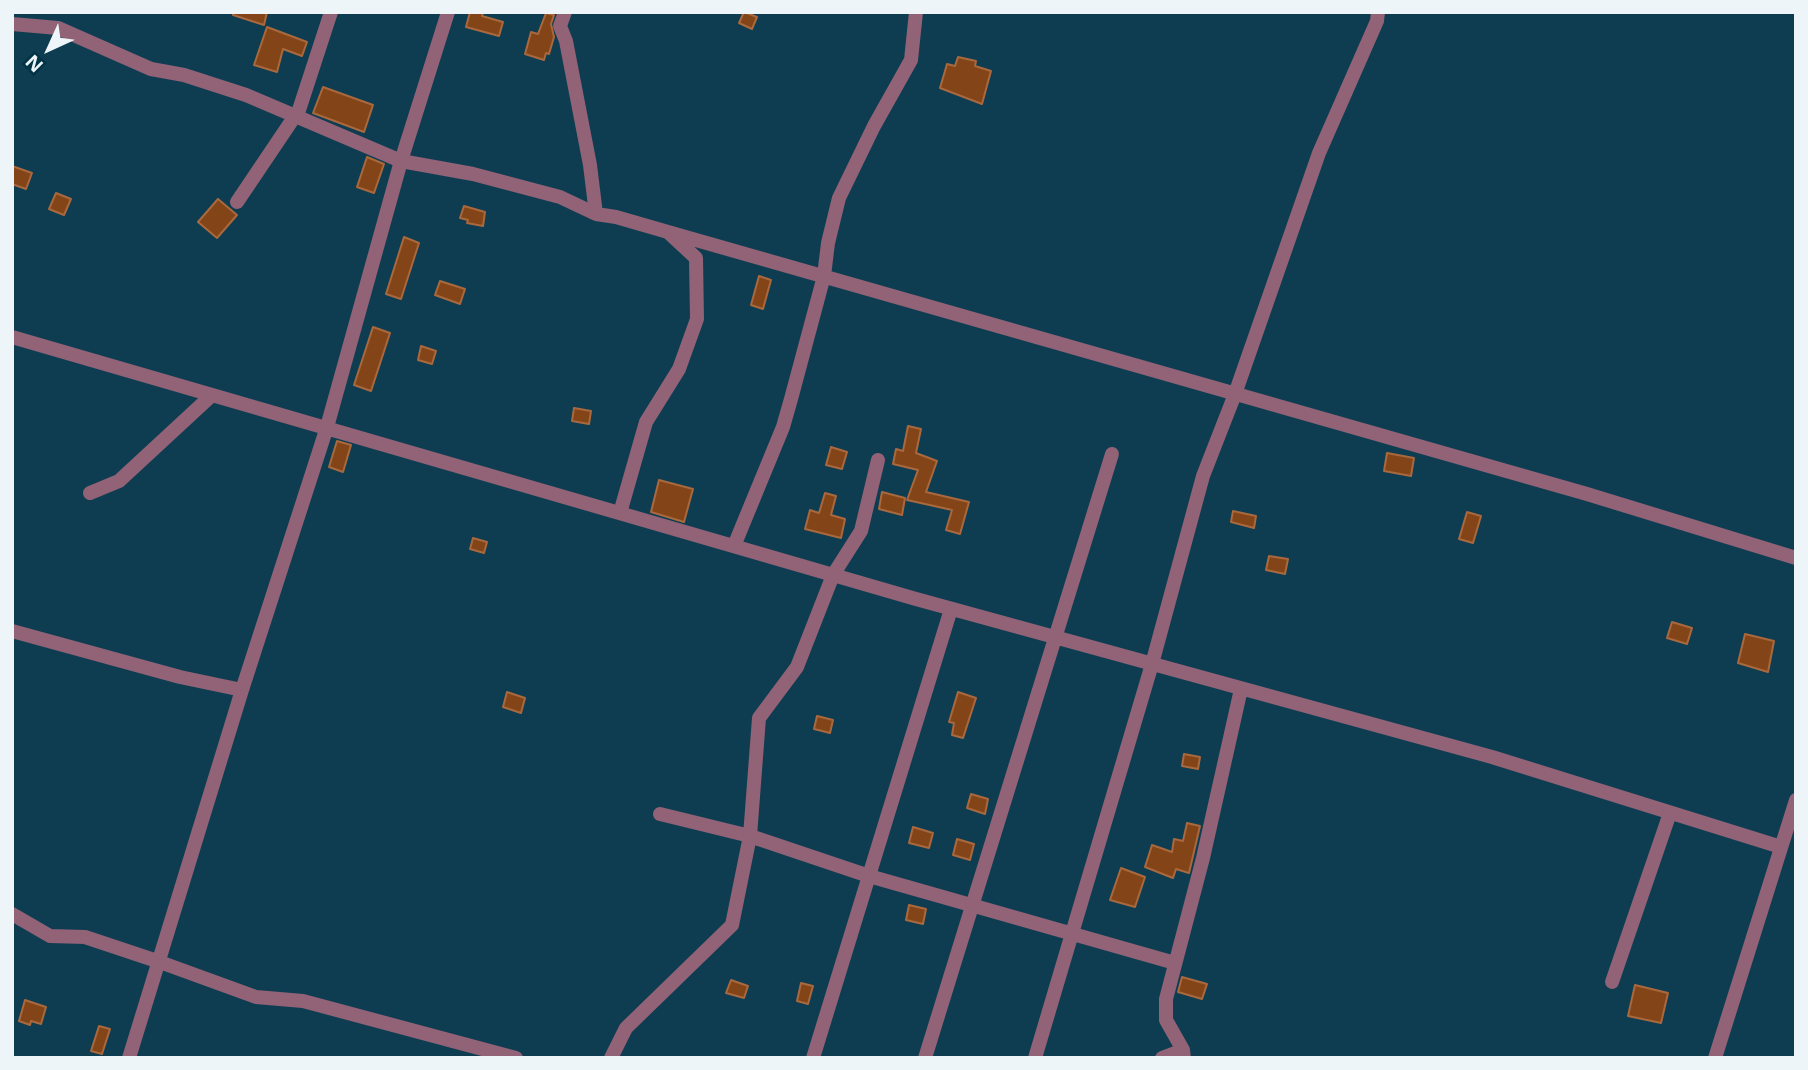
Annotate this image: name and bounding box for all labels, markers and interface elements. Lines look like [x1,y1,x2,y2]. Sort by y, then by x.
north arrow [14,14,84,84]
text: N [20,49,49,79]

